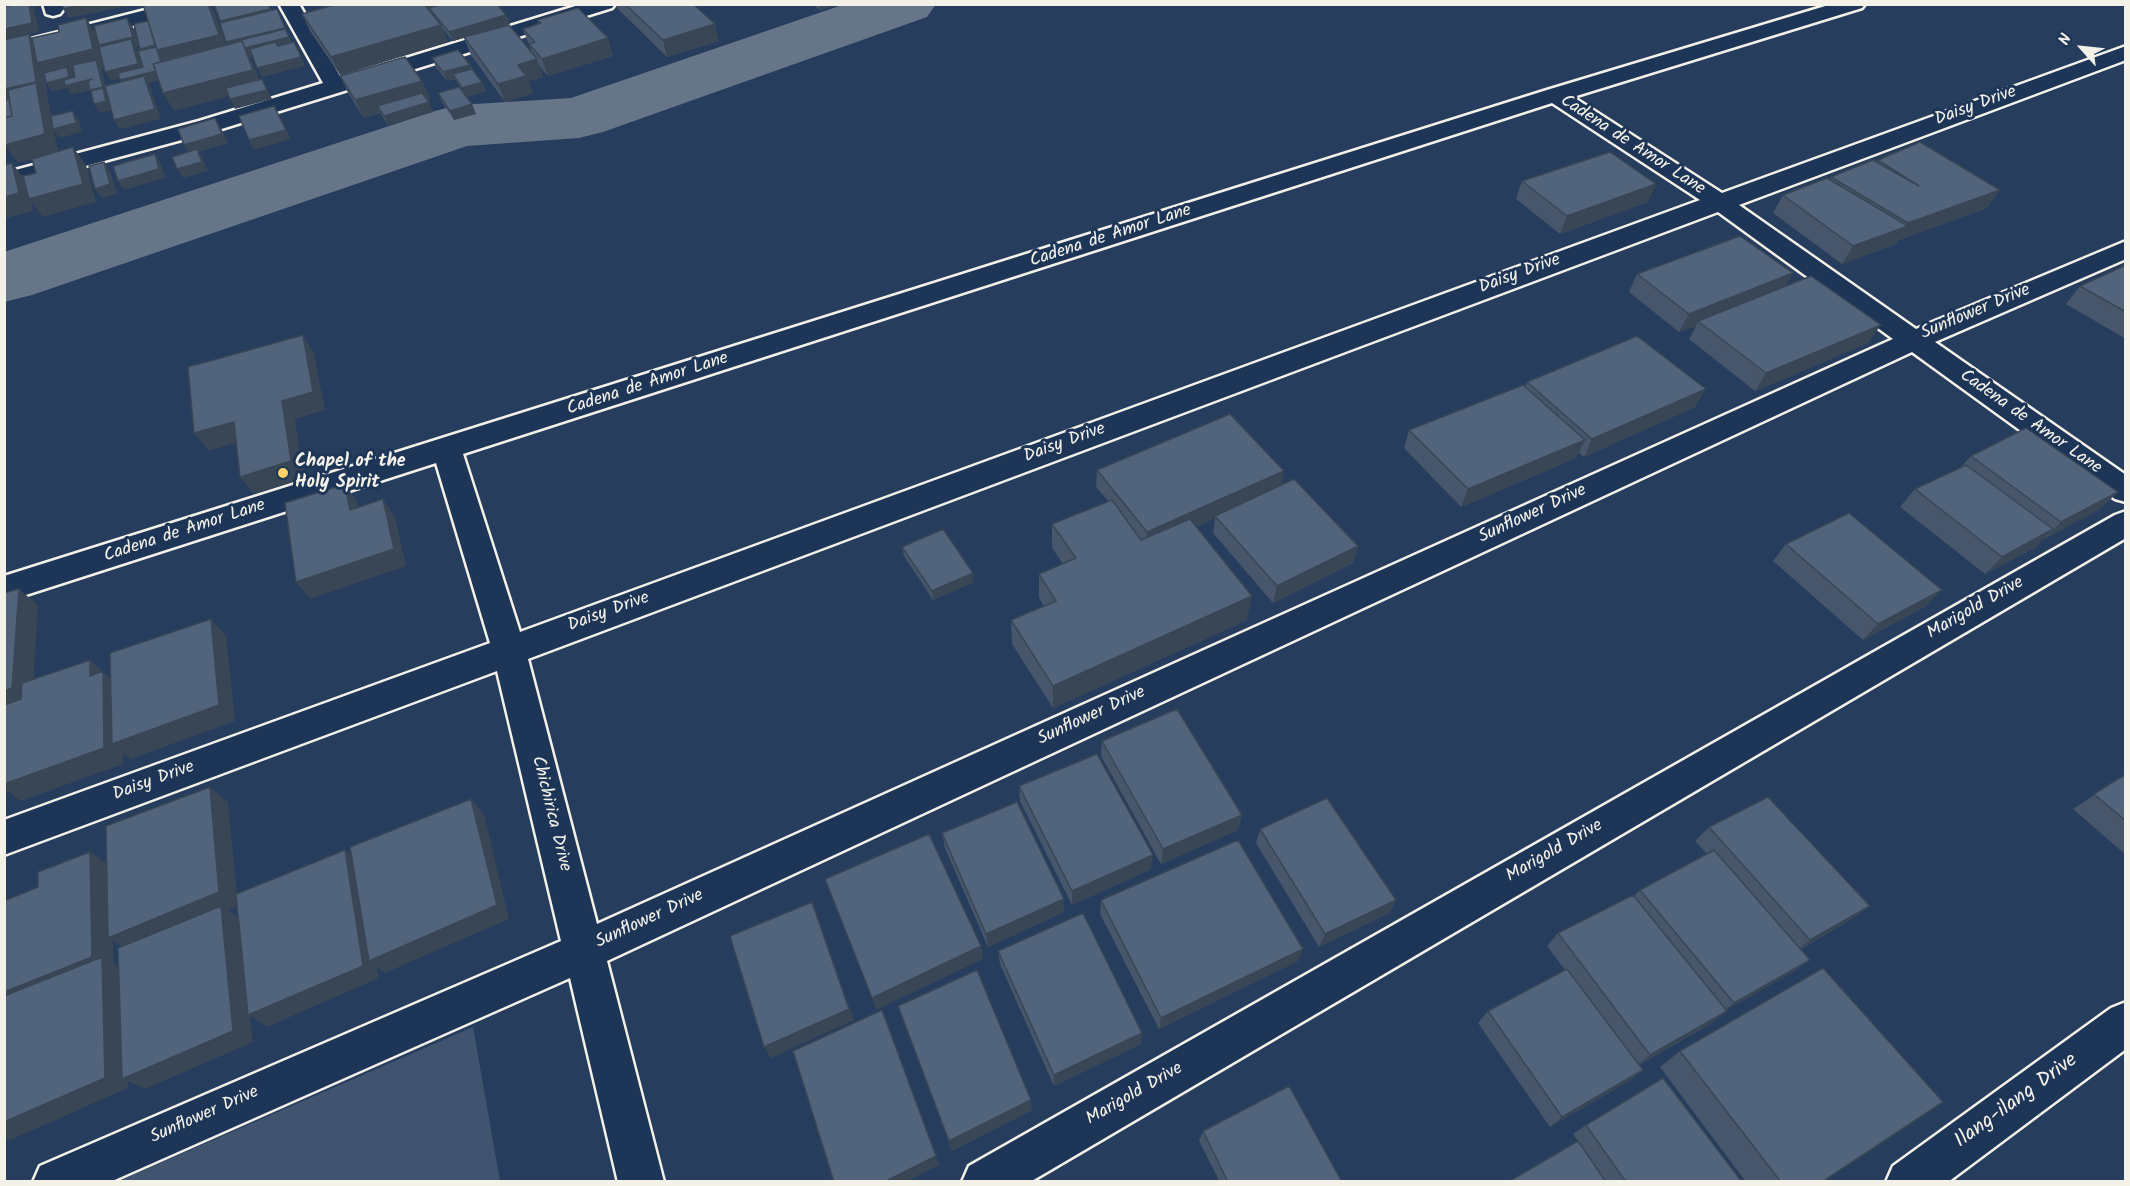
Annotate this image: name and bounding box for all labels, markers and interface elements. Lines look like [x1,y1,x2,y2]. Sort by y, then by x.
north arrow [2052,18,2112,78]
text: N [2052,29,2079,50]
street label: Daisy Drive [1932,82,2020,132]
street label: Cadena de Amor Lane [1555,91,1709,201]
street label: Cadena de Amor Lane [1028,201,1194,273]
street label: Daisy Drive [1476,250,1564,300]
street label: Sunflower Drive [1918,280,2034,346]
street label: Cadena de Amor Lane [565,349,731,421]
street label: Cadena de Amor Lane [1955,366,2105,480]
street label: Daisy Drive [1021,419,1109,469]
place label: Chapel of the Holy Spirit [295,452,406,494]
marker: Chapel of the Holy Spirit [276,466,290,480]
street label: Sunflower Drive [1476,481,1590,549]
street label: Cadena de Amor Lane [102,496,268,568]
street label: Marigold Drive [1924,573,2028,645]
street label: Daisy Drive [565,588,653,638]
street label: Sunflower Drive [1035,683,1149,751]
street label: Chichirica Drive [525,754,575,874]
street label: Daisy Drive [110,757,198,807]
street label: Marigold Drive [1503,816,1607,888]
street label: Sunflower Drive [593,886,707,954]
street label: Ilang-ilang Drive [1951,1049,2083,1155]
street label: Marigold Drive [1083,1059,1187,1131]
street label: Sunflower Drive [147,1082,263,1150]

